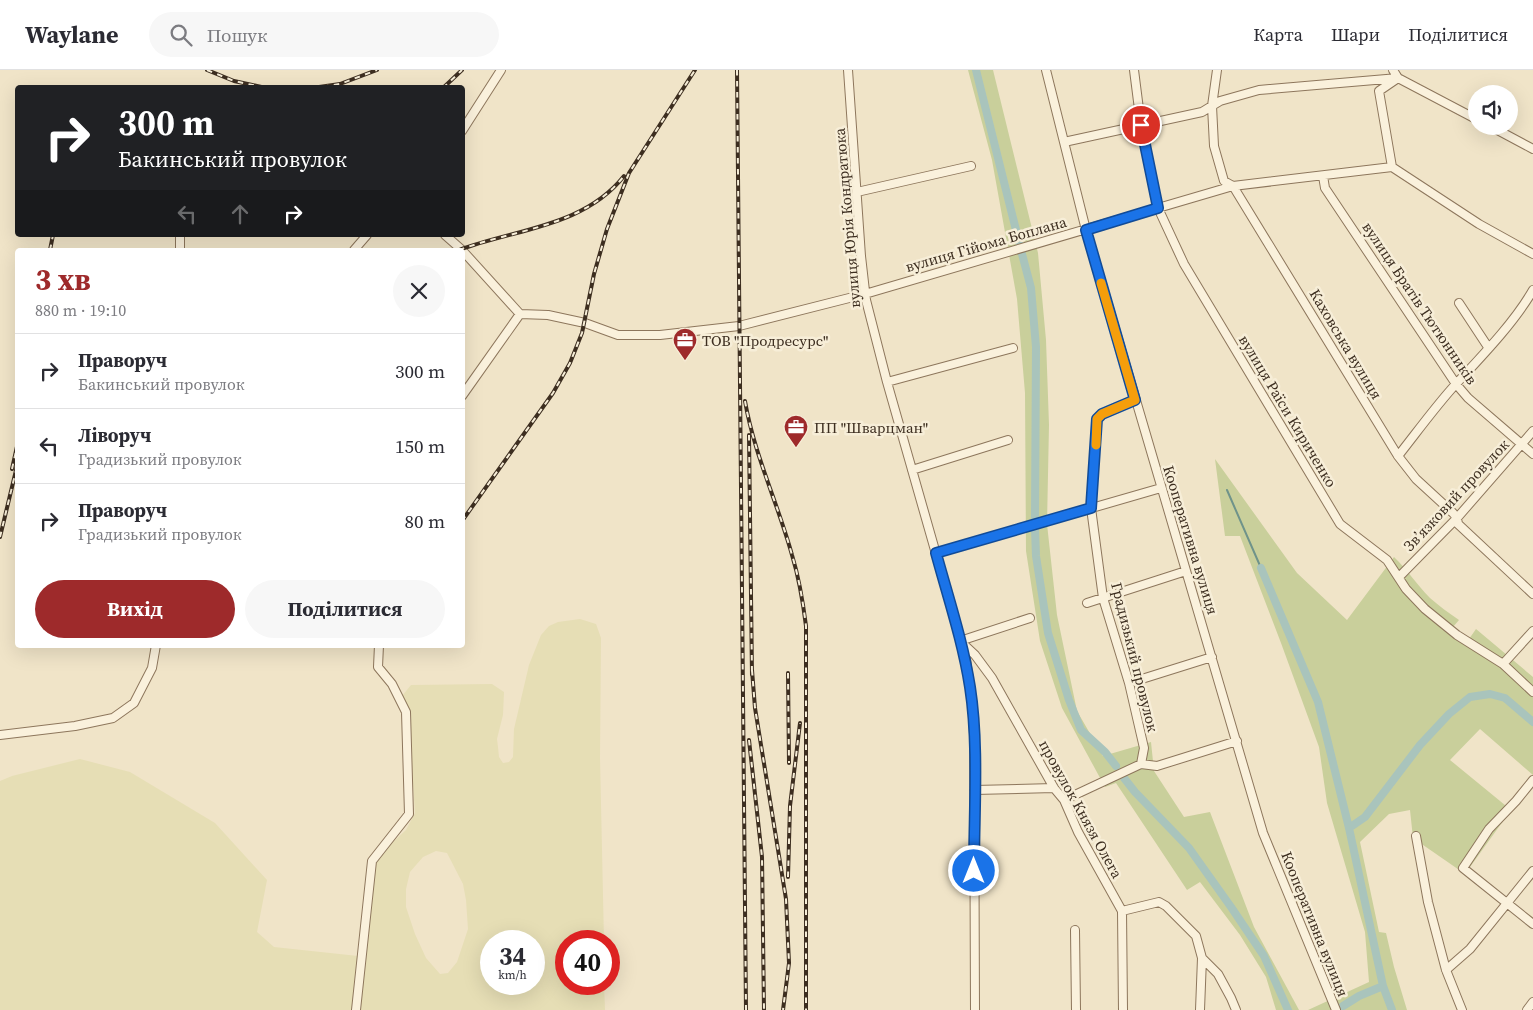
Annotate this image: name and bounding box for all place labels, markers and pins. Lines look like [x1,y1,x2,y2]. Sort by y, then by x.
pin [1120,104,1162,146]
office icon: ТОВ "Продресурс" [672,327,698,361]
place label: ТОВ "Продресурс" [702,330,828,351]
office icon: ПП "Шварцман" [783,414,809,448]
place label: ПП "Шварцман" [814,417,928,438]

